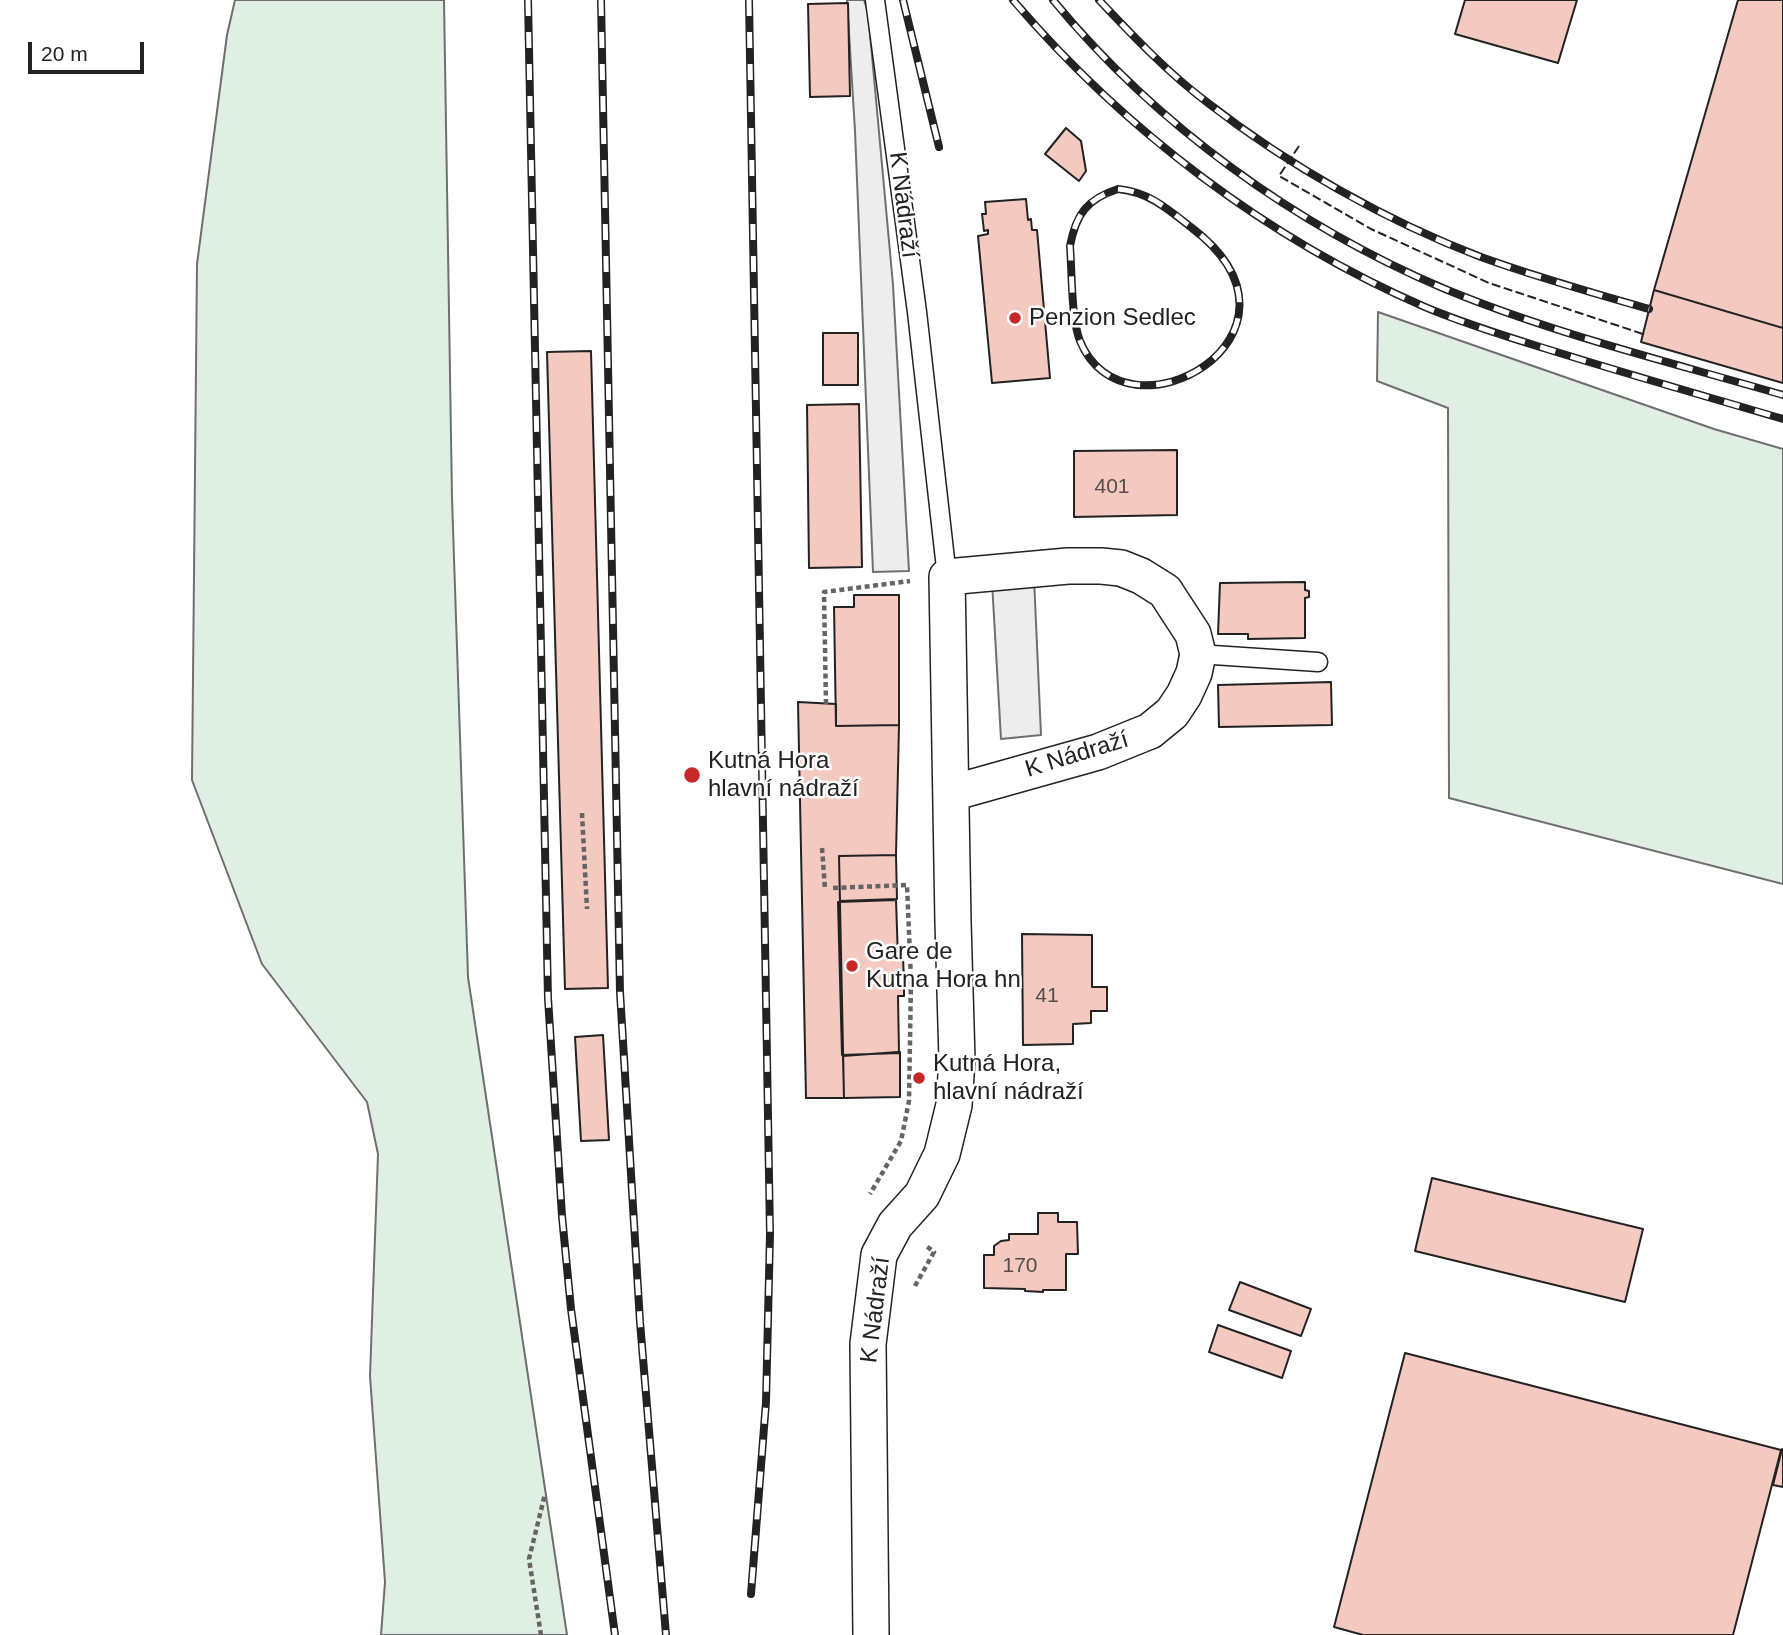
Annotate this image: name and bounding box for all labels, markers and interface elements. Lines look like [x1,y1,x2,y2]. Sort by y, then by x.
scale bar [32,28,147,72]
text: 20 m [41,42,88,65]
street label: K Nádraží [882,150,924,260]
place label: Penzion Sedlec [1029,304,1196,332]
marker: Penzion Sedlec [1007,310,1023,326]
house number: 401 [1094,474,1130,500]
street label: K Nádraží [1022,726,1132,784]
place label: Kutná Hora hlavní nádraží [708,747,859,803]
marker: Kutná Hora hlavní nádraží [682,765,702,785]
place label: Gare de Kutna Hora hn [866,938,1021,994]
marker: Gare de Kutna Hora hn [844,958,860,974]
house number: 41 [1035,983,1059,1009]
place label: Kutná Hora, hlavní nádraží [933,1050,1084,1106]
marker: Kutná Hora, hlavní nádraží [911,1070,927,1086]
house number: 170 [1002,1253,1038,1279]
street label: K Nádraží [855,1255,897,1365]

